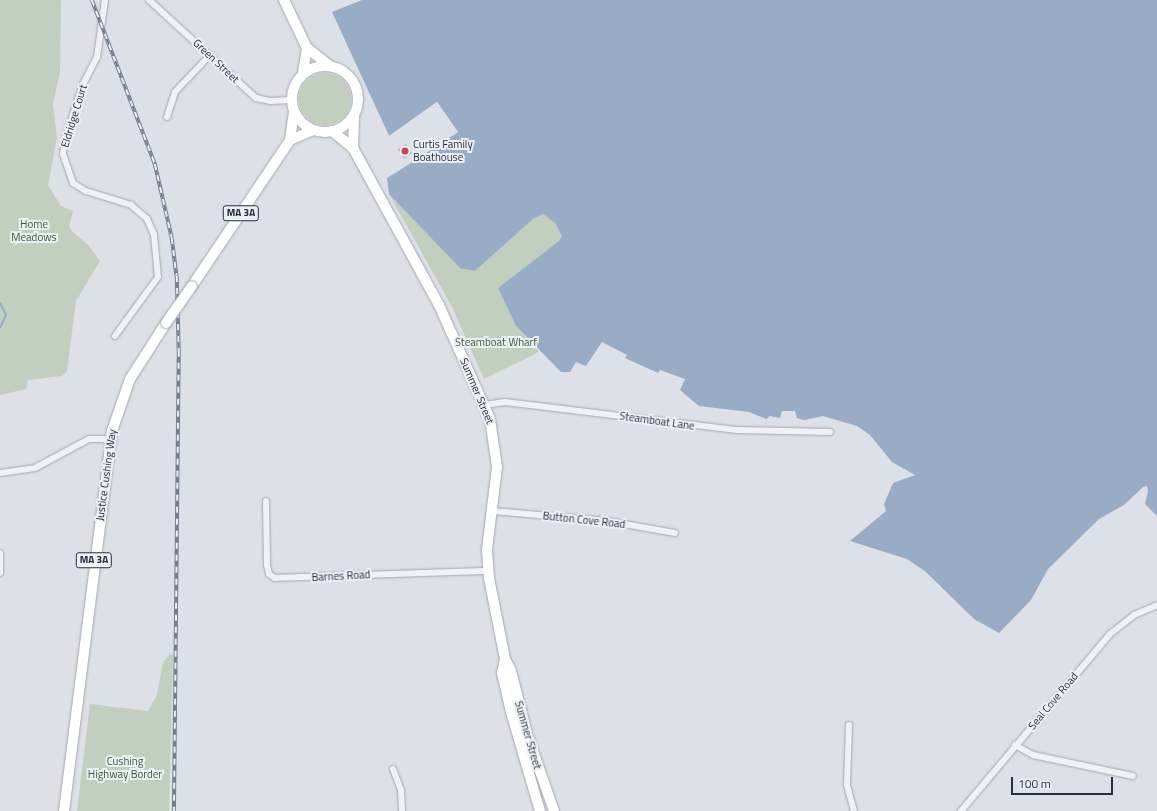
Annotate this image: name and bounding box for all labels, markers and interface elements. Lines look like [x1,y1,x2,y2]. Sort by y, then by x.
street label: Green Street [190,36,242,86]
street label: Eldridge Court [58,83,90,149]
place label: Curtis Family Boathouse [413,138,473,164]
marker: Curtis Family Boathouse [400,146,410,156]
road number: MA 3A [222,205,260,221]
park label: Home Meadows [11,218,57,244]
park label: Steamboat Wharf [455,335,537,349]
street label: Summer Street [457,356,497,426]
street label: Steamboat Lane [619,409,695,433]
street label: Justice Cushing Way [93,428,119,522]
street label: Button Cove Road [542,509,626,531]
road number: MA 3A [75,552,113,568]
street label: Barnes Road [311,568,371,584]
street label: Seal Cove Road [1025,670,1081,732]
street label: Summer Street [512,699,544,771]
park label: Cushing Highway Border [88,755,162,781]
scale bar [1013,769,1115,795]
text: 100 m [1018,774,1051,793]

